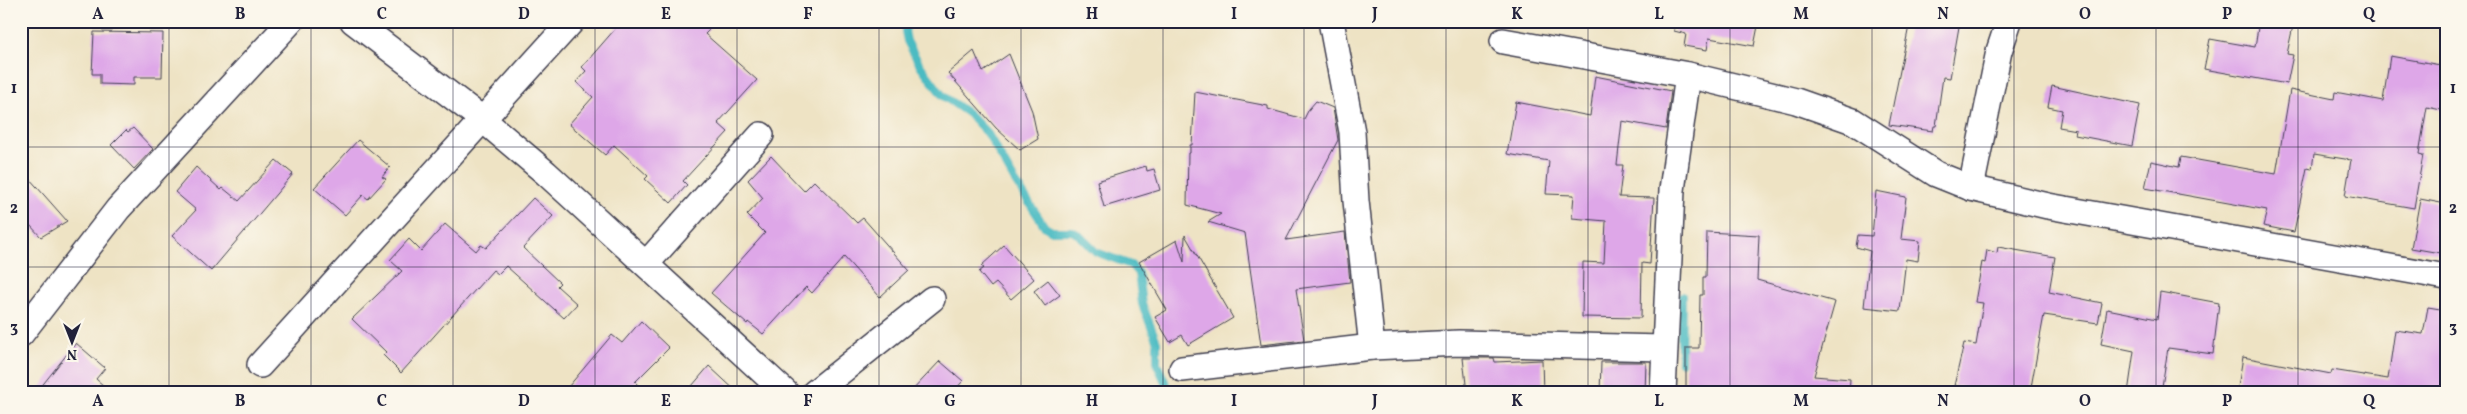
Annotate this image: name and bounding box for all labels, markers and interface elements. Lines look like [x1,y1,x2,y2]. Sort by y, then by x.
text: A [92,4,104,26]
text: B [235,4,246,26]
text: C [377,4,387,26]
text: D [518,4,530,26]
text: E [661,4,671,26]
text: F [803,4,813,26]
text: G [944,4,956,26]
text: H [1086,4,1098,26]
text: I [1231,4,1237,26]
text: J [1371,4,1378,26]
text: K [1511,4,1523,26]
text: L [1654,4,1664,26]
text: M [1793,4,1809,26]
text: N [1937,4,1949,26]
text: O [2079,4,2091,26]
text: P [2222,4,2232,26]
text: Q [2363,4,2376,26]
text: 1 [11,78,17,100]
text: 1 [2450,78,2456,100]
text: 2 [10,198,18,220]
text: 2 [2449,198,2457,220]
north arrow [48,316,98,366]
text: 3 [10,317,18,339]
text: 3 [2449,317,2457,339]
text: N [67,344,77,363]
text: A [92,391,104,413]
text: B [235,391,246,413]
text: C [377,391,387,413]
text: D [518,391,530,413]
text: E [661,391,671,413]
text: F [803,391,813,413]
text: G [944,391,956,413]
text: H [1086,391,1098,413]
text: I [1231,391,1237,413]
text: J [1371,391,1378,413]
text: K [1511,391,1523,413]
text: L [1654,391,1664,413]
text: M [1793,391,1809,413]
text: N [1937,391,1949,413]
text: O [2079,391,2091,413]
text: P [2222,391,2232,413]
text: Q [2363,391,2376,413]

